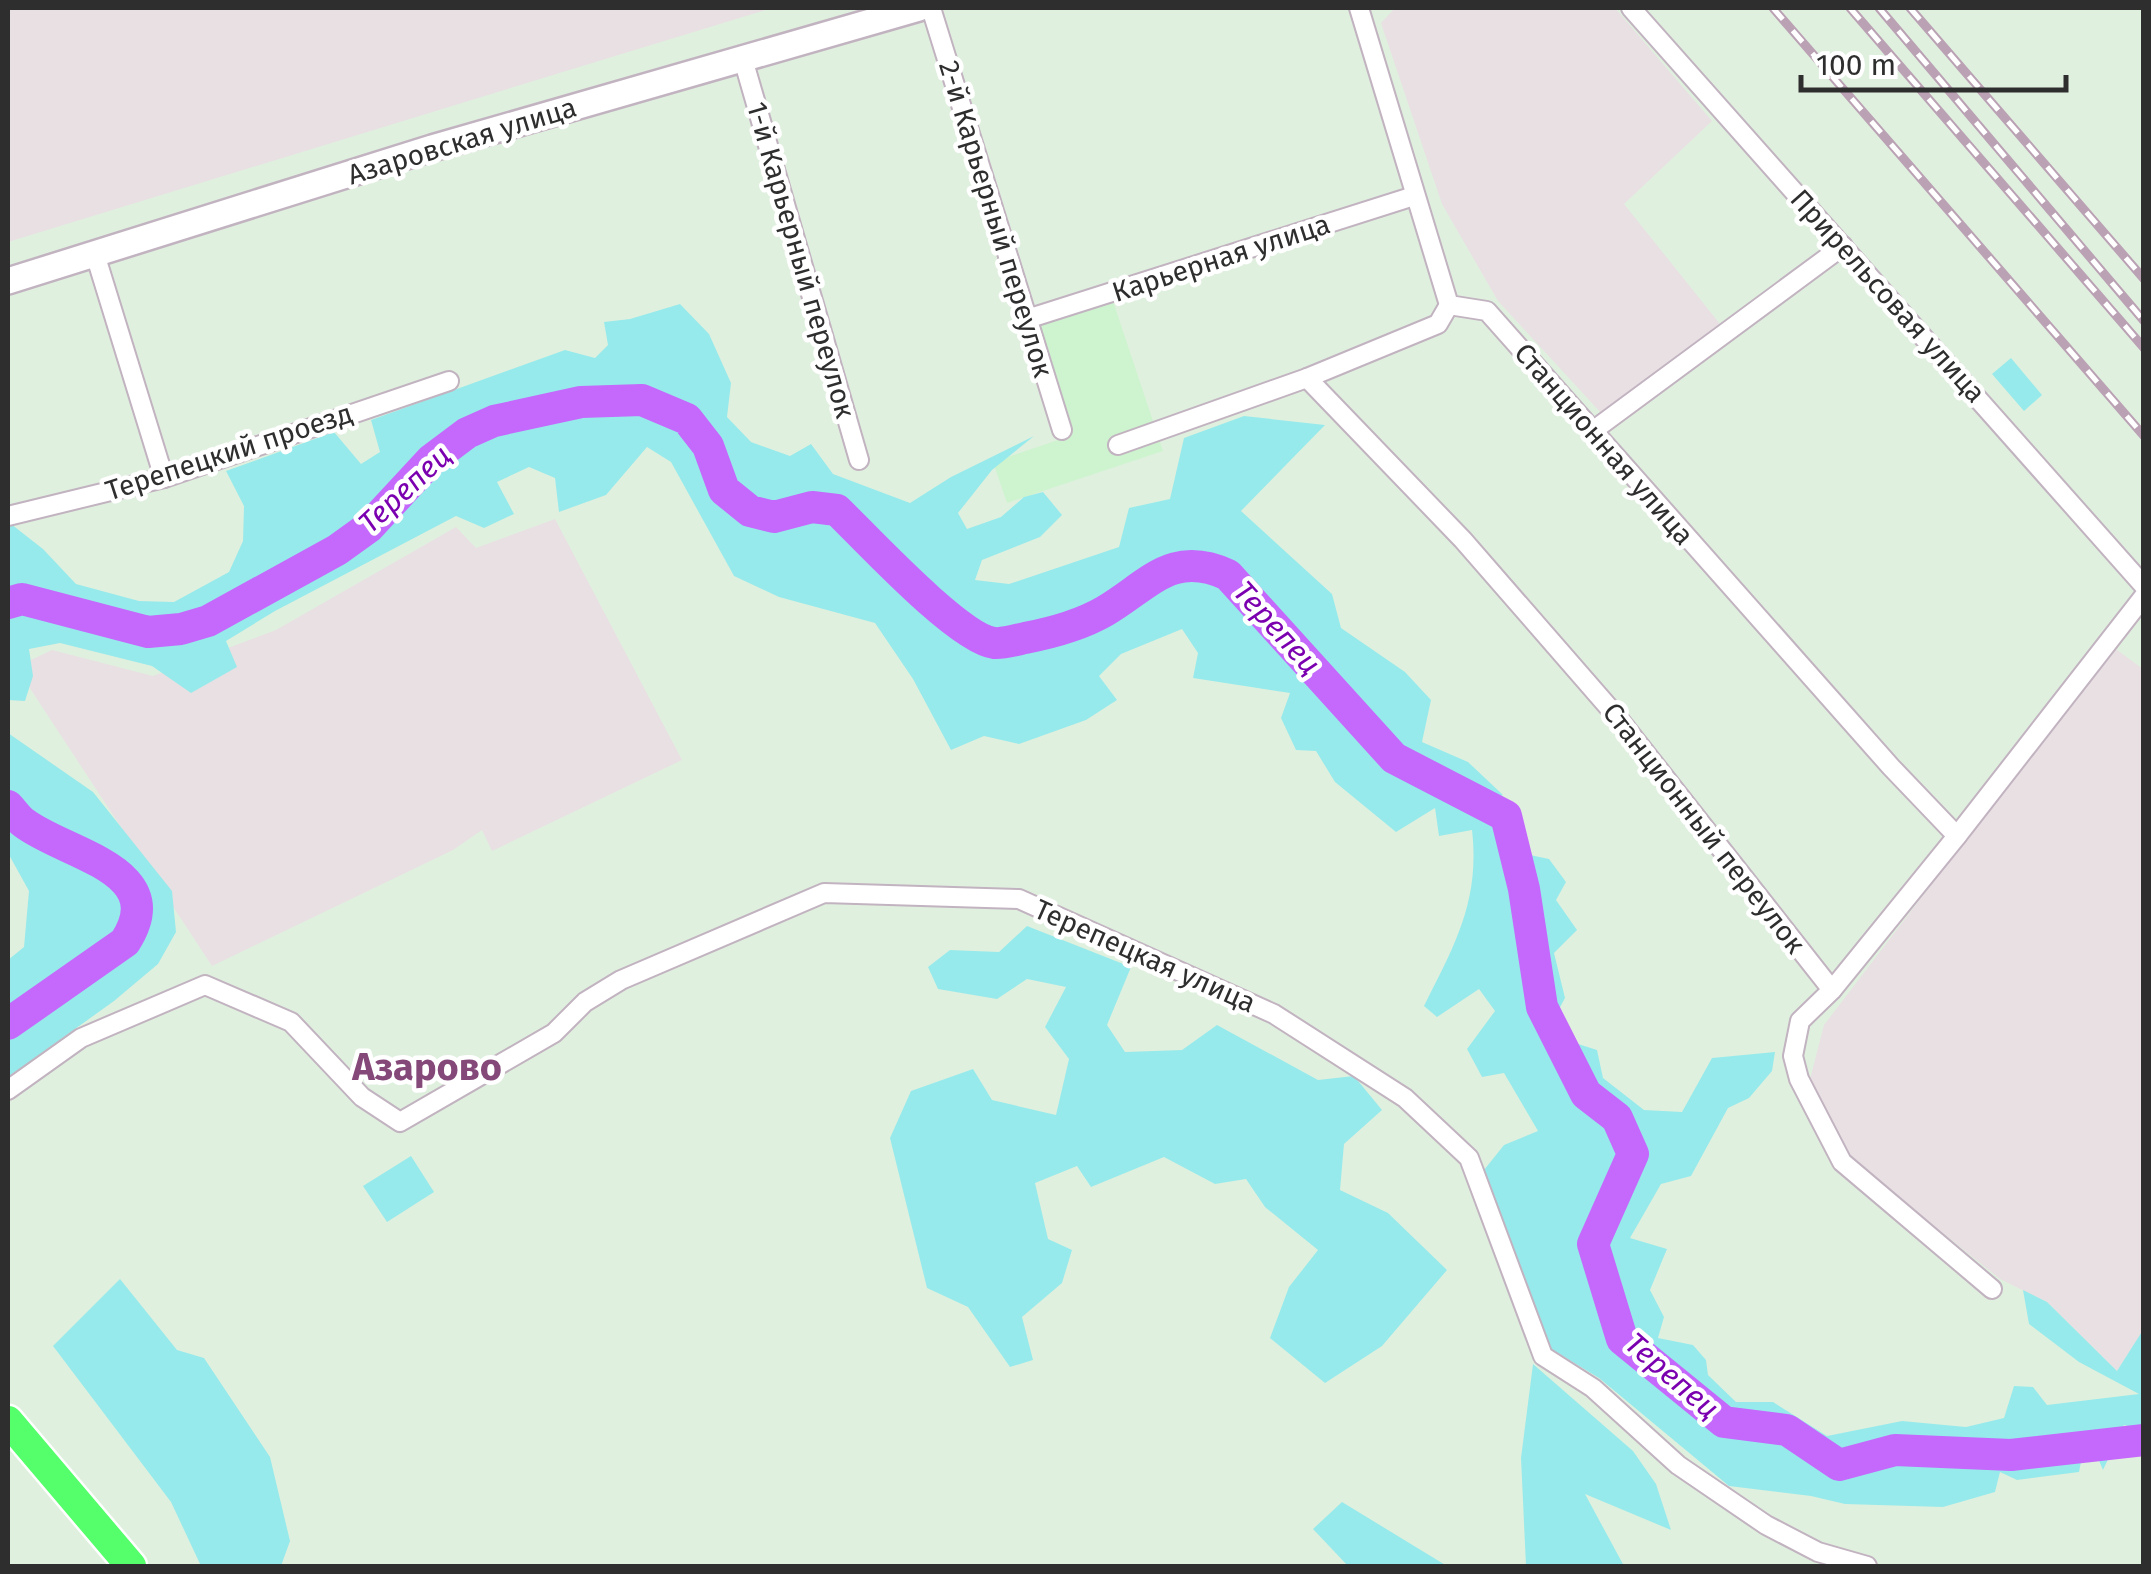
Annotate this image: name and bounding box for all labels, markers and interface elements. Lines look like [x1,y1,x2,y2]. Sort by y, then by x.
scale bar [1801,30,2066,92]
text: 100 m [1816,47,1896,83]
street label: 2-й Карьерный переулок [932,57,1060,382]
street label: Азаровская улица [344,91,580,191]
street label: 1-й Карьерный переулок [740,98,862,422]
street label: Прирельсовая улица [1784,183,1992,409]
street label: Карьерная улица [1108,207,1334,309]
street label: Станционная улица [1507,336,1701,552]
street label: Терепецкий проезд [102,397,356,507]
water label: Терепец [352,437,458,541]
water label: Терепец [1226,574,1328,682]
street label: Станционный переулок [1596,696,1812,960]
street label: Терепецкая улица [1029,892,1261,1020]
district label: Азарово [351,1044,502,1090]
water label: Терепец [1618,1325,1726,1427]

